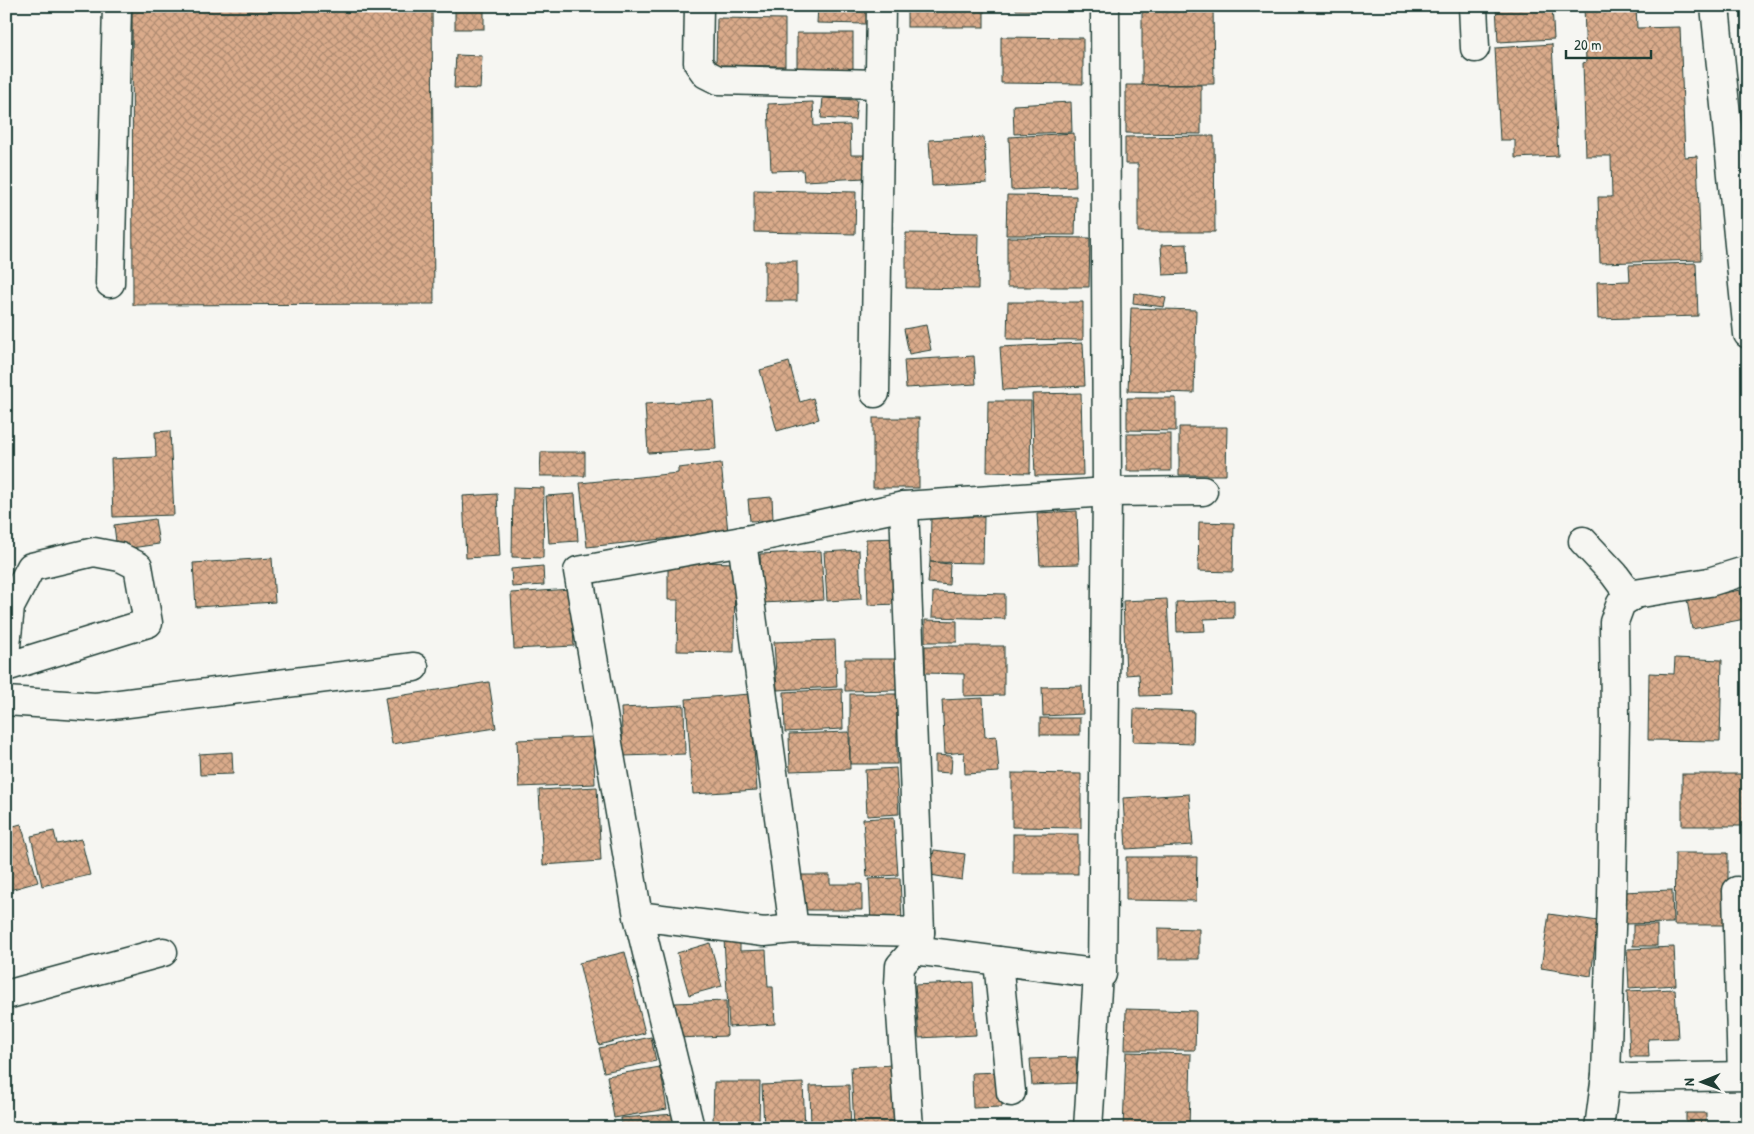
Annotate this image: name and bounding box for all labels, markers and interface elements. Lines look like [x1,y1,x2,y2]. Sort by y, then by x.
scale bar [1566,28,1652,60]
text: 20 m [1574,34,1601,55]
north arrow [1676,1056,1726,1106]
text: N [1679,1078,1698,1086]

